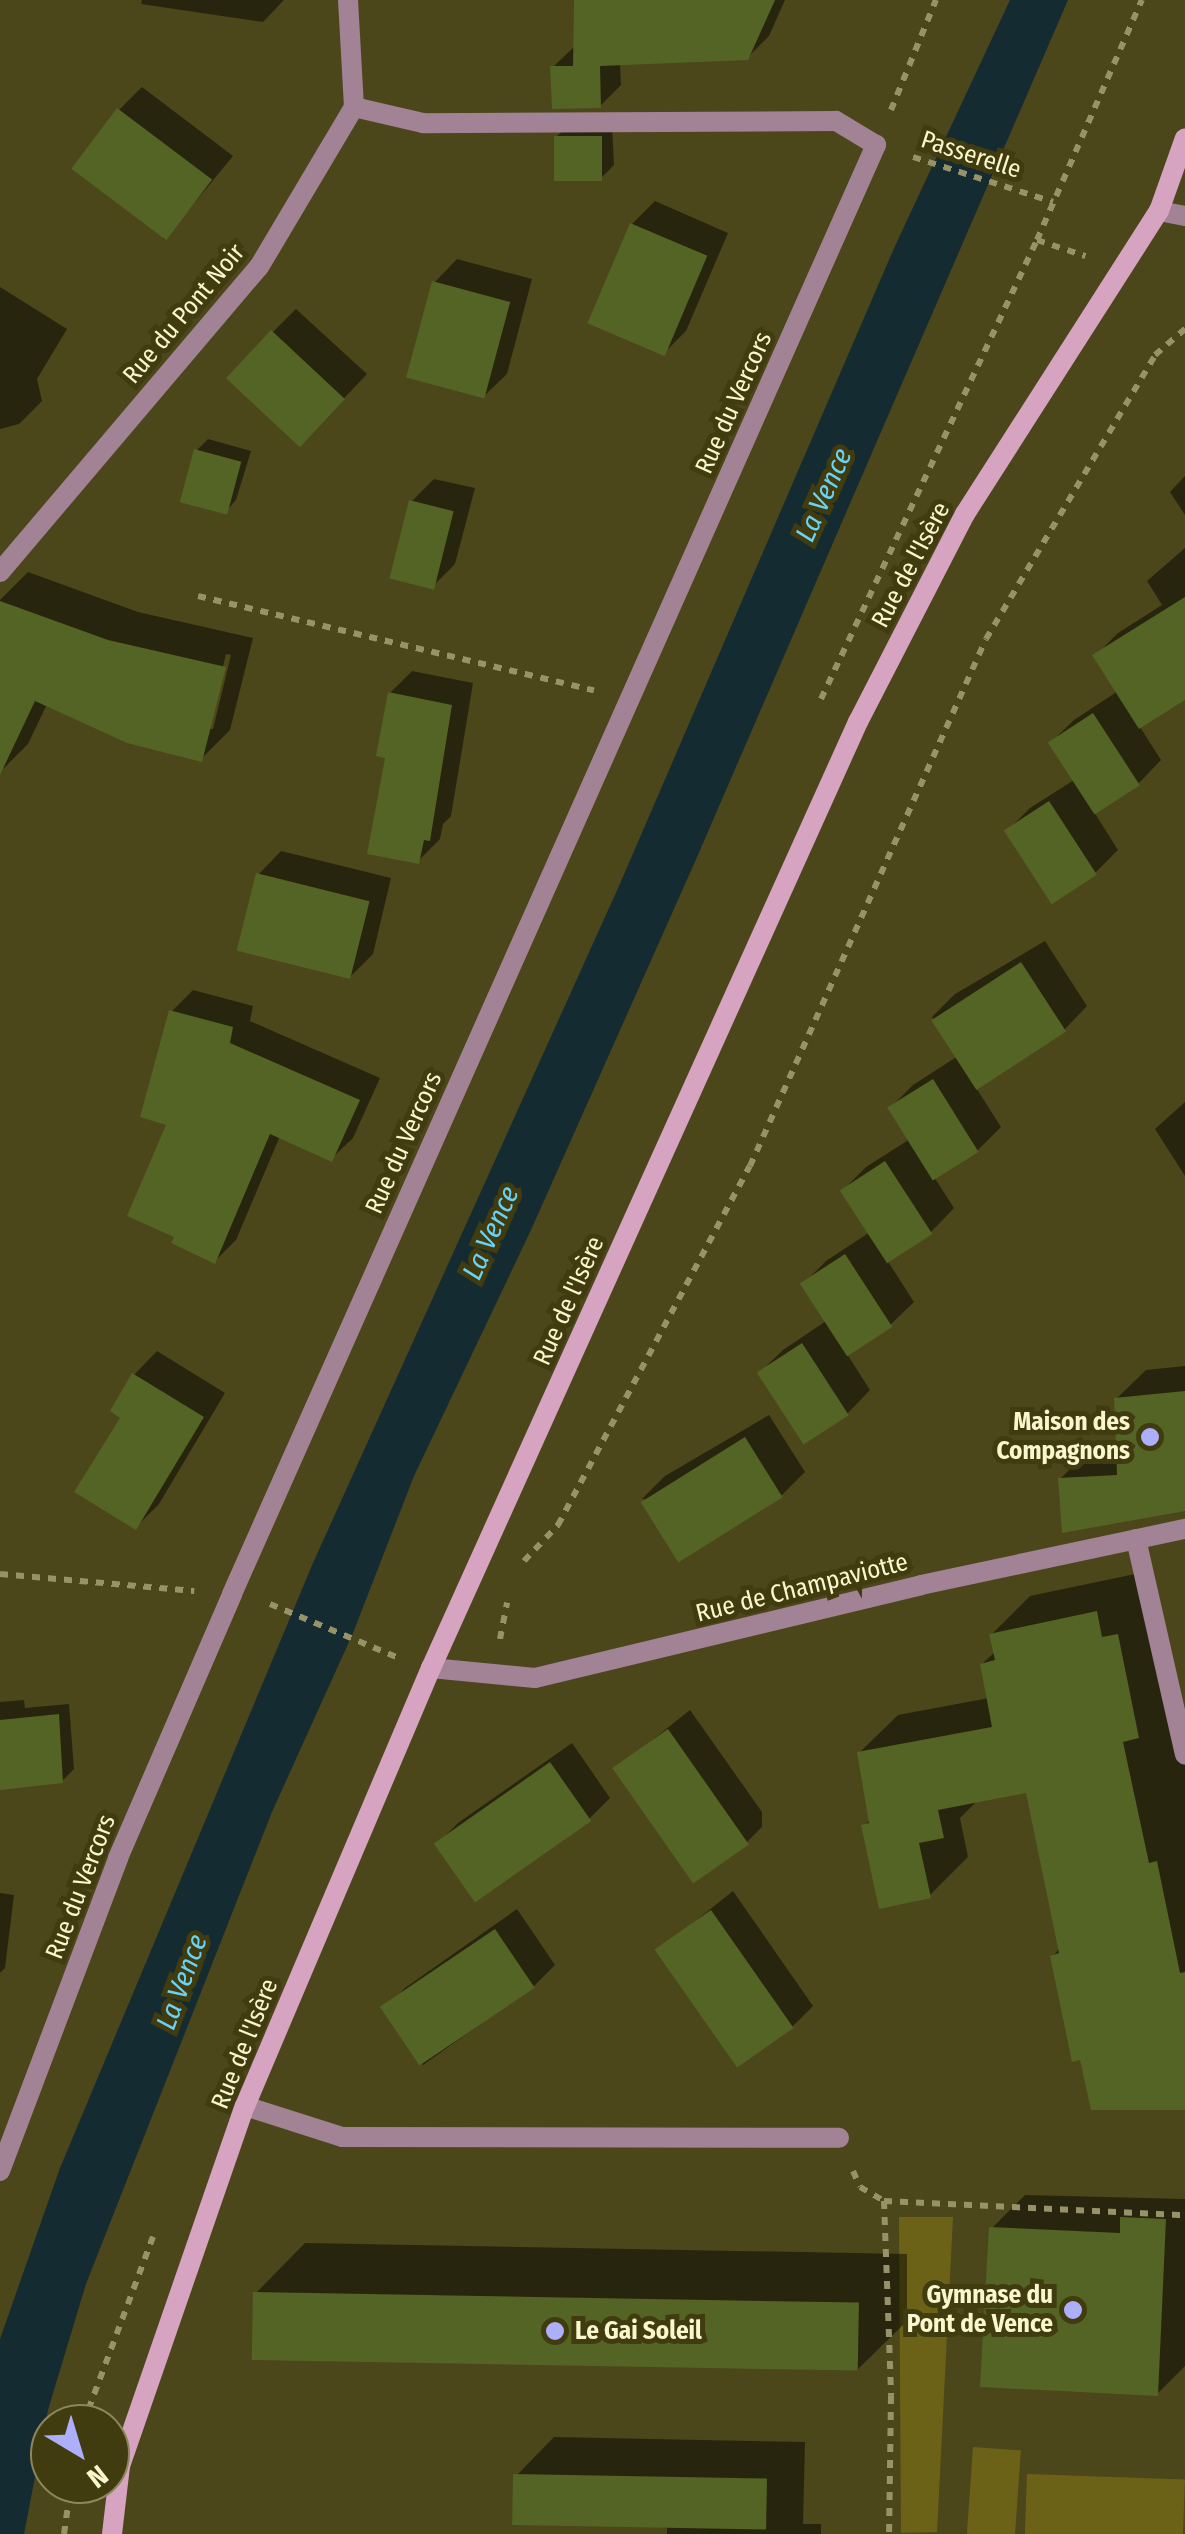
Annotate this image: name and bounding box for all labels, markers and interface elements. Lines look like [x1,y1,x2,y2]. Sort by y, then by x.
street label: Passerelle [917,125,1025,185]
street label: Rue du Pont Noir [117,238,251,390]
street label: Rue du Vercors [689,327,779,479]
water label: La Vence [789,443,859,547]
street label: Rue de l'Isère [865,497,957,633]
street label: Rue du Vercors [359,1067,449,1219]
water label: La Vence [456,1181,526,1285]
street label: Rue de l'Isère [527,1232,611,1370]
place label: Maison des Compagnons [997,1408,1130,1467]
marker: Maison des Compagnons [1139,1426,1161,1448]
street label: Rue de Champaviotte [693,1547,911,1629]
street label: Rue du Vercors [40,1811,122,1963]
water label: La Vence [149,1930,215,2034]
street label: Rue de l'Isère [205,1975,285,2113]
place label: Gymnase du Pont de Vence [907,2281,1053,2340]
marker: Gymnase du Pont de Vence [1062,2299,1084,2321]
place label: Le Gai Soleil [575,2316,702,2346]
marker: Le Gai Soleil [544,2320,566,2342]
north arrow [30,2404,130,2504]
text: N [81,2458,114,2495]

